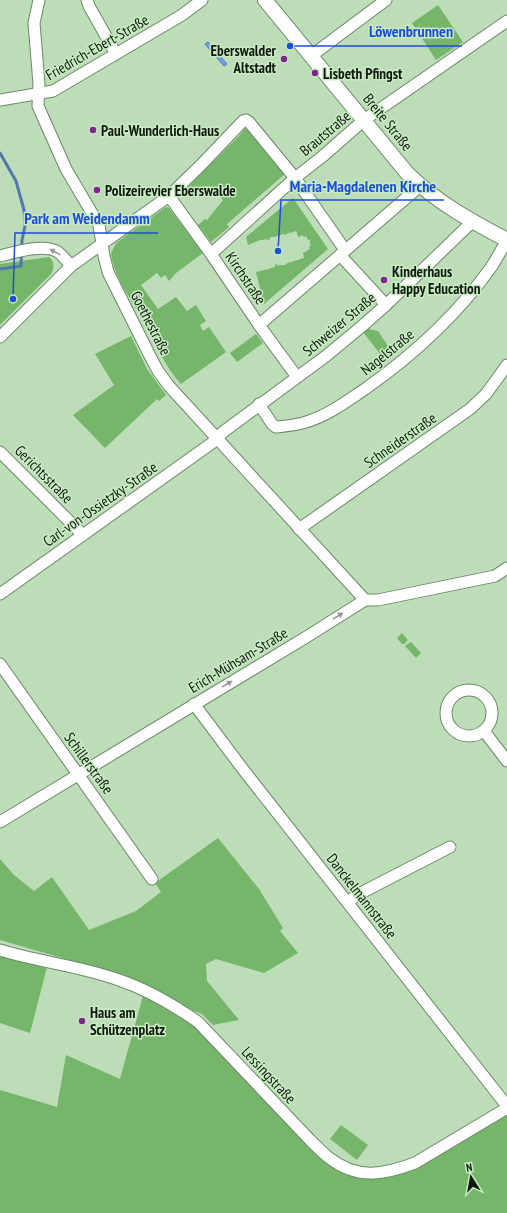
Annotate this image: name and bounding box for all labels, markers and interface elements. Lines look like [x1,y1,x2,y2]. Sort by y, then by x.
street label: Friedrich-Ebert-Straße [42,10,152,84]
callout: Löwenbrunnen [361,18,462,46]
text: Löwenbrunnen [369,21,453,41]
place label: Eberswalder Altstadt [211,41,277,77]
marker: Eberswalder Altstadt [279,54,289,64]
place label: Lisbeth Pfingst [323,64,403,83]
marker: Lisbeth Pfingst [310,68,320,78]
street label: Breite Straße [359,90,417,154]
street label: Brautstraße [296,106,354,160]
place label: Paul-Wunderlich-Haus [101,121,219,140]
marker: Paul-Wunderlich-Haus [88,125,98,135]
callout: Maria-Magdalenen Kirche [281,172,444,200]
text: Maria-Magdalenen Kirche [290,176,436,196]
place label: Polizeirevier Eberswalde [105,181,236,200]
marker: Polizeirevier Eberswalde [92,185,102,195]
callout: Park am Weidendamm [15,205,158,233]
text: Park am Weidendamm [24,208,150,228]
street label: Kirchstraße [221,248,271,308]
one-way arrow [49,249,61,255]
place label: Kinderhaus Happy Education [392,262,481,298]
marker: Kinderhaus Happy Education [379,275,389,285]
street label: Goethestraße [127,288,175,358]
street label: Schweizer Straße [299,288,379,360]
street label: Nagelstraße [357,325,417,379]
street label: Schneiderstraße [360,408,440,472]
street label: Gerichtsstraße [11,441,77,507]
street label: Carl-von-Ossietzky-Straße [39,457,161,551]
one-way arrow [333,612,343,620]
street label: Erich-Mühsam-Straße [185,623,291,697]
one-way arrow [222,680,232,688]
street label: Schillerstraße [60,728,118,798]
street label: Danckelmannstraße [323,850,401,942]
place label: Haus am Schützenplatz [90,1003,165,1039]
marker: Haus am Schützenplatz [77,1016,87,1026]
street label: Lessingstraße [238,1043,300,1107]
north arrow [451,1157,491,1197]
text: N [465,1160,473,1175]

